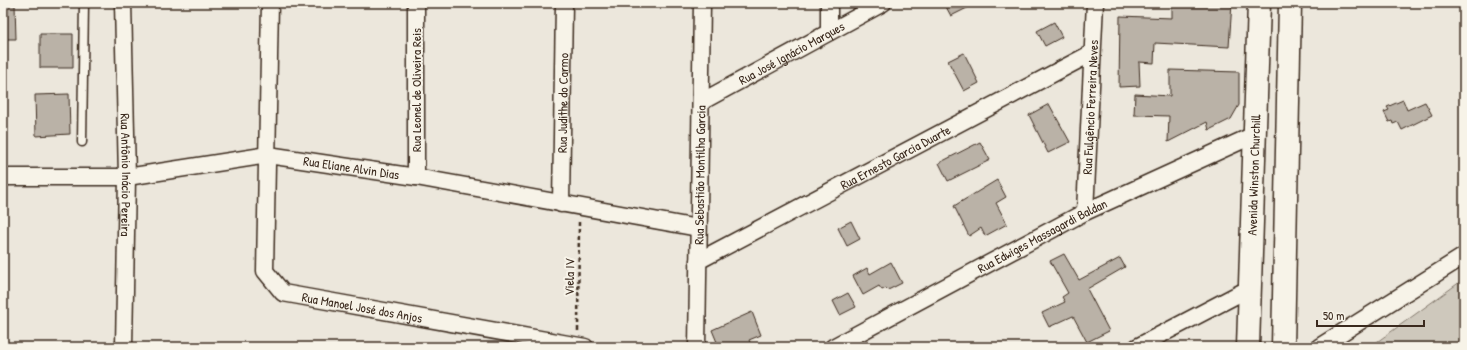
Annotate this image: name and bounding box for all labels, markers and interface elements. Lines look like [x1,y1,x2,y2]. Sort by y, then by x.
street label: Rua José Ignácio Marques [735,17,848,89]
street label: Rua Leonel de Oliveira Reis [407,28,425,152]
street label: Rua Fulgêncio Ferreira Neves [1078,39,1102,175]
street label: Rua Judithe do Carmo [553,53,572,153]
street label: Rua Sebastião Montilha Garcia [689,105,710,245]
street label: Rua Antônio Inácio Pereira [117,113,136,237]
street label: Avenida Winston Churchill [1243,114,1264,236]
street label: Rua Ernesto Garcia Duarte [837,120,954,193]
street label: Rua Eliane Alvin Dias [302,151,400,183]
street label: Rua Edwiges Massagardi Baldan [974,194,1110,277]
street label: Viela IV [560,258,578,296]
street label: Rua Manoel José dos Anjos [301,288,424,327]
scale bar [1317,302,1424,328]
text: 50 m [1323,307,1344,324]

